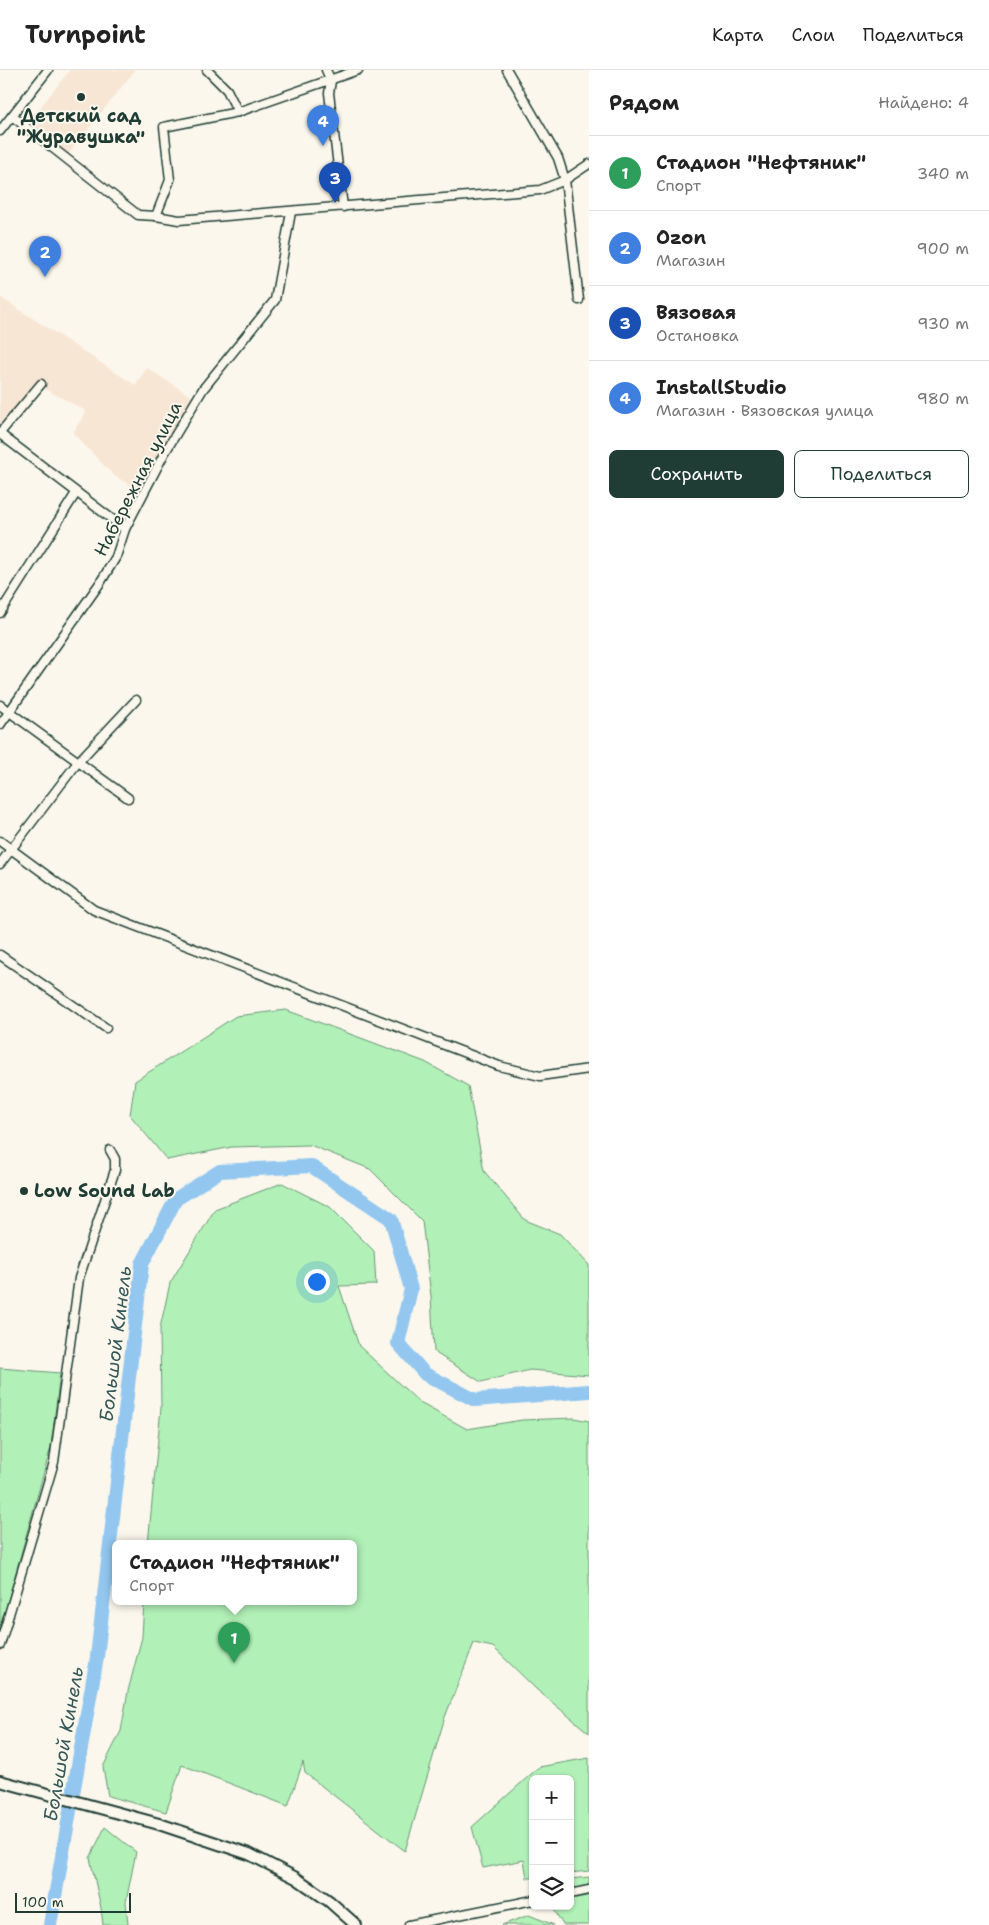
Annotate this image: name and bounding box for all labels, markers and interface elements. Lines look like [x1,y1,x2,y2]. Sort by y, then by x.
text: Turnpoint [25,19,146,51]
text: Карта [712,23,763,47]
text: Слои [791,23,835,47]
text: Поделиться [863,23,964,47]
text: Рядом [609,89,679,117]
marker: Детский сад "Журавушка" [75,91,87,103]
text: Найдено: 4 [878,92,969,113]
place label: Детский сад "Журавушка" [17,104,145,149]
pin: 4 [307,105,339,146]
text: Стадион "Нефтяник" [656,150,866,175]
pin: 3 [319,162,351,203]
text: 1 [621,163,629,184]
text: 340 m [917,163,969,184]
text: Спорт [656,175,701,196]
text: Ozon [656,225,706,250]
pin: 2 [29,236,61,277]
text: 2 [619,238,631,259]
text: 900 m [917,238,969,259]
text: Магазин [656,250,725,271]
text: Вязовая [656,300,736,325]
text: 3 [619,313,631,334]
text: 930 m [917,313,969,334]
text: Остановка [656,325,739,346]
text: InstallStudio [656,375,787,400]
text: 4 [619,388,631,409]
text: 980 m [917,388,969,409]
street label: Набережная улица [89,397,187,561]
text: Магазин · Вязовская улица [656,400,873,421]
button: Сохранить [609,450,784,498]
button: Поделиться [794,450,969,498]
place label: Low Sound Lab [34,1179,175,1203]
marker: Low Sound Lab [18,1185,30,1197]
water label: Большой Кинель [94,1264,138,1424]
your location [304,1269,330,1295]
popup [112,1540,357,1605]
text: Стадион "Нефтяник" [129,1550,340,1575]
text: Спорт [129,1575,174,1596]
pin: 1 [218,1622,250,1663]
water label: Большой Кинель [38,1664,89,1824]
map controls [529,1775,574,1910]
button: + [529,1775,574,1820]
button: − [529,1820,574,1865]
button: layers [529,1865,574,1910]
scale bar [15,1890,131,1913]
text: 100 m [22,1893,64,1911]

